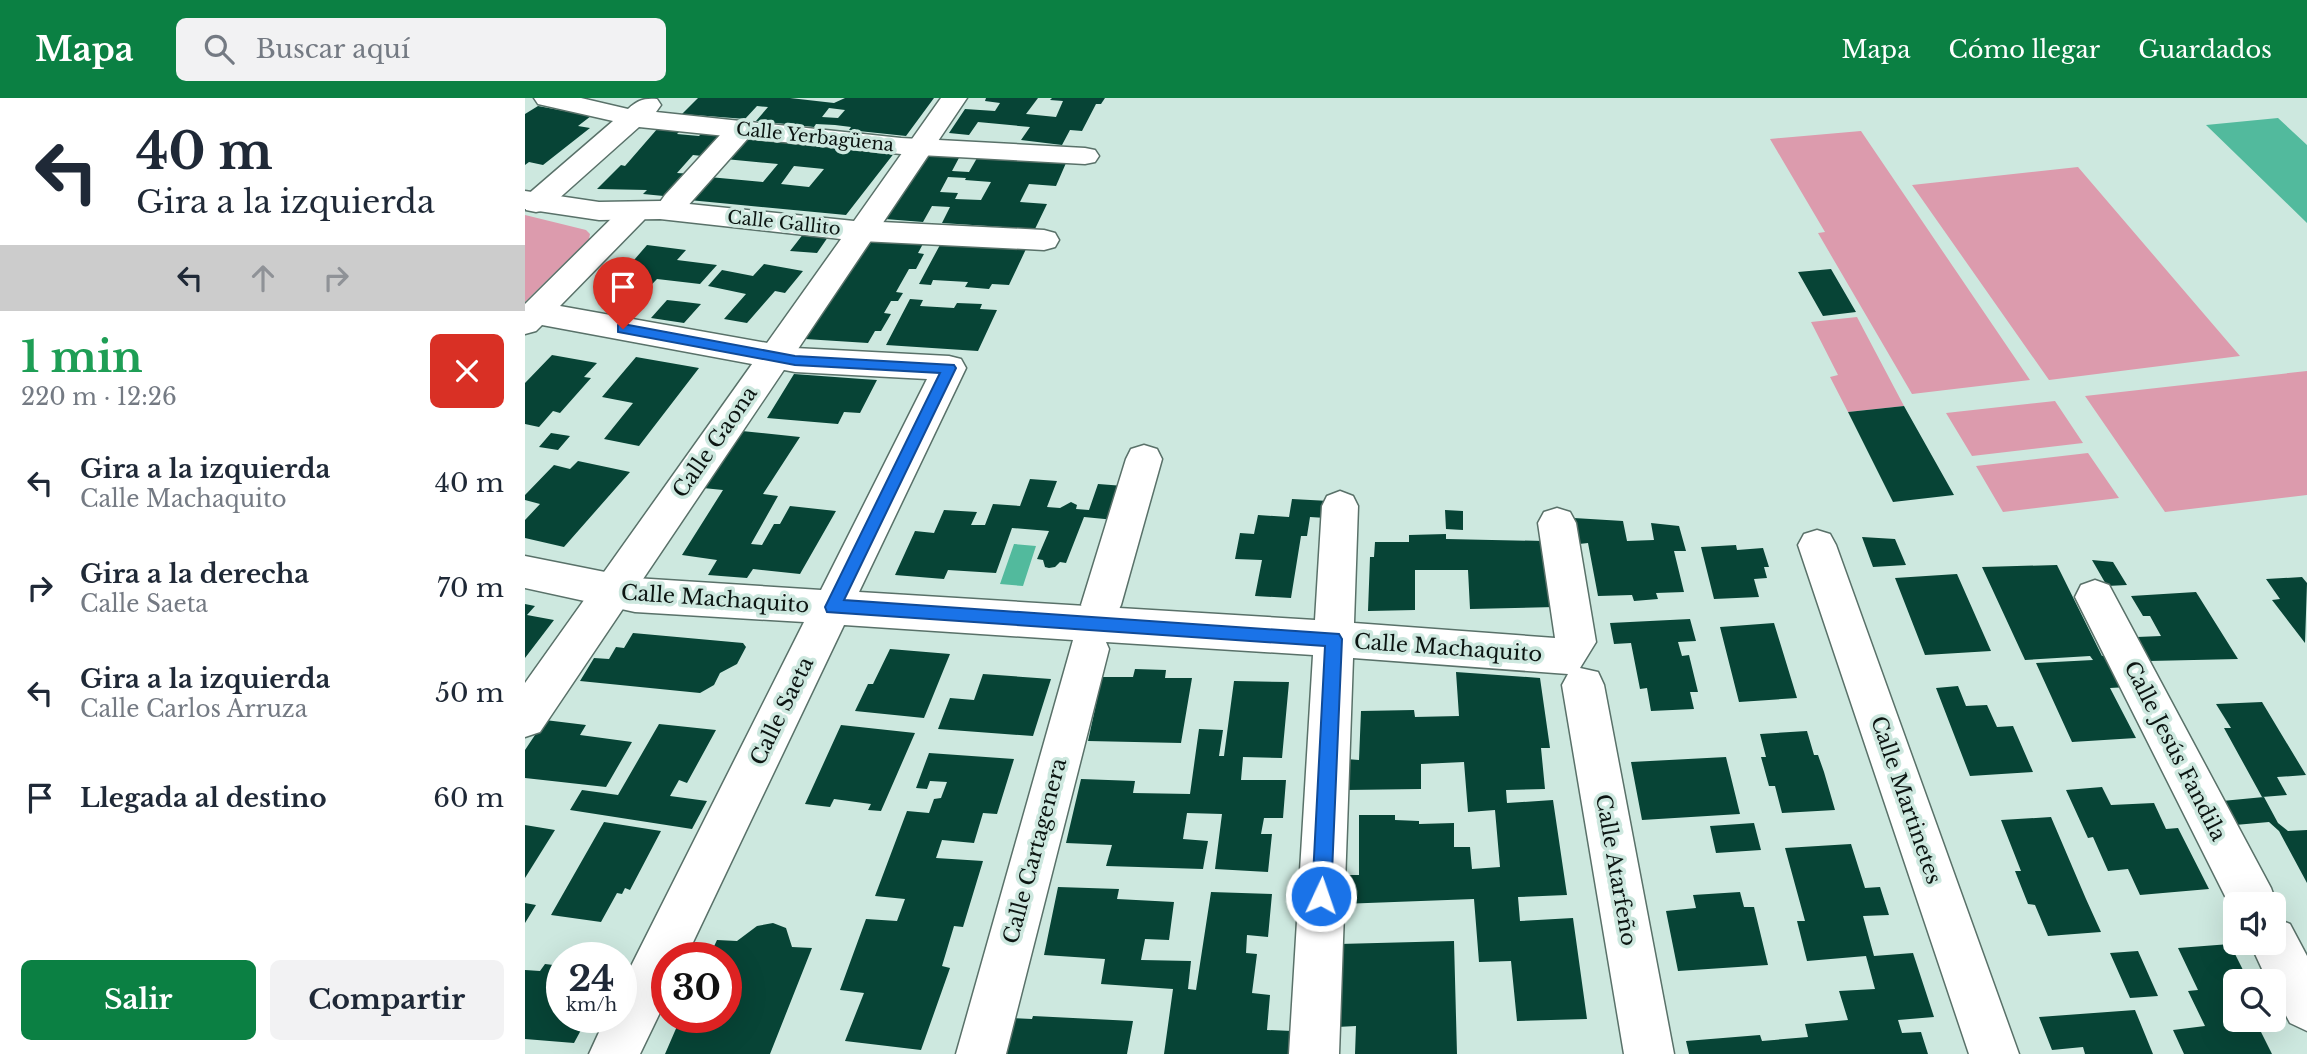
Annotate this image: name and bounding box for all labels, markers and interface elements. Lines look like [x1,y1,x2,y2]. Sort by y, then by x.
search box [176,18,666,81]
text: Mapa [35,29,134,70]
icon: search [200,30,238,68]
text: Buscar aquí [256,33,410,65]
text: Mapa [1841,35,1910,64]
text: Cómo llegar [1948,35,2100,64]
text: Guardados [2138,35,2272,64]
street label: Calle Yerbagüena [735,118,895,156]
text: 40 m [136,121,273,182]
icon: left [21,126,112,217]
text: Gira a la izquierda [136,182,435,222]
street label: Calle Gallito [726,206,842,240]
pin [593,257,653,329]
icon: left [171,259,209,297]
icon: ahead [244,259,282,297]
icon: right [317,259,355,297]
icon: arrive [604,268,642,306]
text: 1 min [21,331,143,383]
button: close [430,334,504,408]
street label: Calle Gaona [667,381,763,503]
text: 220 m · 12:26 [21,383,177,411]
text: Gira a la izquierda [80,453,330,485]
icon: left [21,464,59,502]
text: 40 m [435,467,504,499]
text: Calle Machaquito [80,485,287,513]
text: Gira a la derecha [80,558,309,590]
icon: right [21,569,59,607]
text: 70 m [437,572,504,604]
street label: Calle Machaquito [620,579,810,619]
text: Calle Saeta [80,590,208,618]
street label: Calle Machaquito [1353,628,1543,668]
street label: Calle Saeta [745,652,819,769]
street label: Calle Jesús Fandila [2118,657,2232,846]
text: Gira a la izquierda [80,663,330,695]
icon: left [21,674,59,712]
text: 50 m [435,677,504,709]
text: Calle Carlos Arruza [80,695,307,723]
street label: Calle Martinetes [1865,713,1947,887]
street label: Calle Cartagenera [998,755,1072,947]
icon: arrive [21,779,59,817]
text: Llegada al destino [80,782,327,814]
text: 60 m [433,782,504,814]
street label: Calle Atarfeño [1590,792,1642,948]
position arrow [1284,859,1358,933]
map controls [2223,892,2286,1032]
button: sound [2223,892,2286,955]
speed limit sign: 30 [651,942,742,1033]
text: 24 [568,957,615,1000]
button: Salir [21,960,256,1040]
button: Compartir [270,960,504,1040]
button: search [2223,969,2286,1032]
text: km/h [566,994,617,1016]

